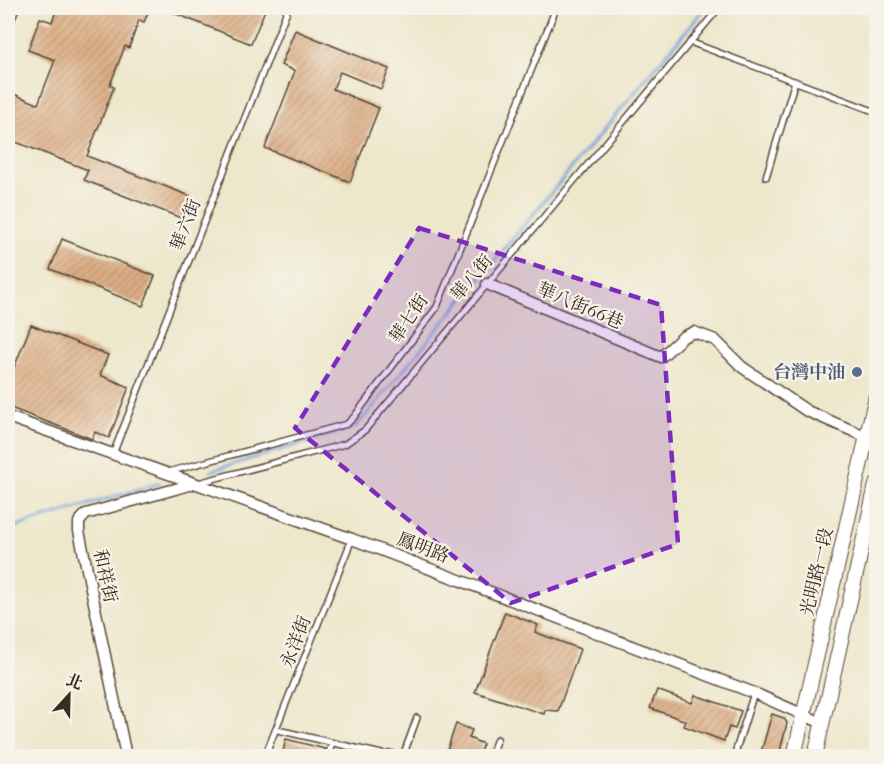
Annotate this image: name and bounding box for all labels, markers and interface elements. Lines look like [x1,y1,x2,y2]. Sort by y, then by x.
street label: 華六街 [167,196,205,254]
street label: 華八街 [447,251,497,305]
street label: 華八街66巷 [534,278,626,334]
street label: 華七街 [385,291,433,347]
place label: 台灣中油 [773,362,845,383]
marker: 台灣中油 [850,365,864,379]
street label: 光明路一段 [797,526,837,618]
street label: 鳳明路 [394,529,452,567]
street label: 和祥街 [89,547,121,605]
street label: 永洋街 [277,613,315,671]
north arrow [39,665,99,725]
text: 北 [63,670,85,693]

